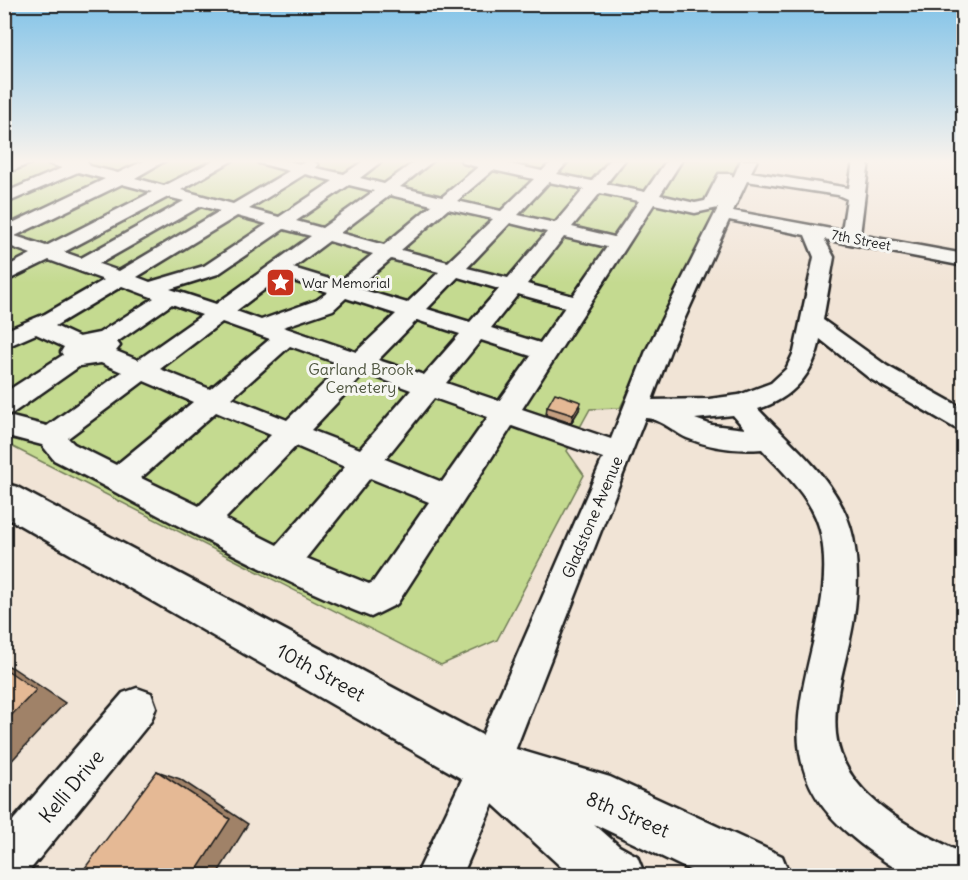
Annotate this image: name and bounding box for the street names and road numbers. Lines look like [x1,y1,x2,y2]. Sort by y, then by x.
street label: 7th Street [830,225,893,255]
street label: Gladstone Avenue [557,453,627,581]
street label: 10th Street [272,637,370,707]
street label: Kelli Drive [33,744,109,828]
street label: 8th Street [583,785,674,843]

